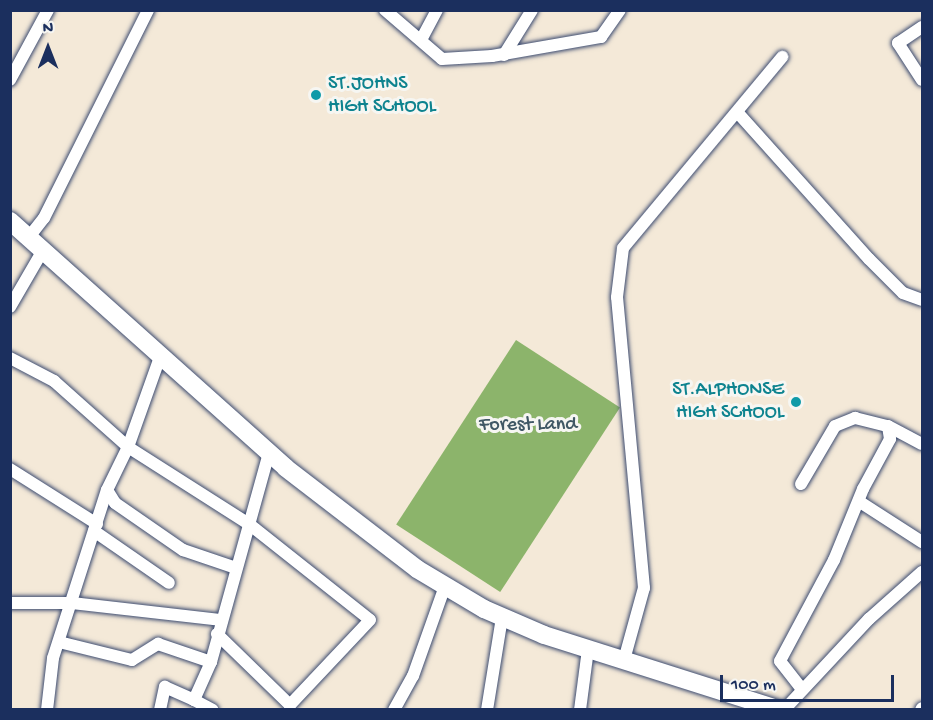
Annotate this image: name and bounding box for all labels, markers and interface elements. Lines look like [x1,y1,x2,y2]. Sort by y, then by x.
north arrow [18,18,78,78]
text: N [43,20,53,39]
place label: ST.JOHNS HIGH SCHOOL [328,72,436,119]
marker: ST.JOHNS HIGH SCHOOL [309,88,323,102]
place label: ST.ALPHONSE HIGH SCHOOL [672,378,784,425]
marker: ST.ALPHONSE HIGH SCHOOL [789,395,803,409]
park label: Forest Land [479,413,577,437]
scale bar [723,663,897,701]
text: 100 m [731,675,776,696]

